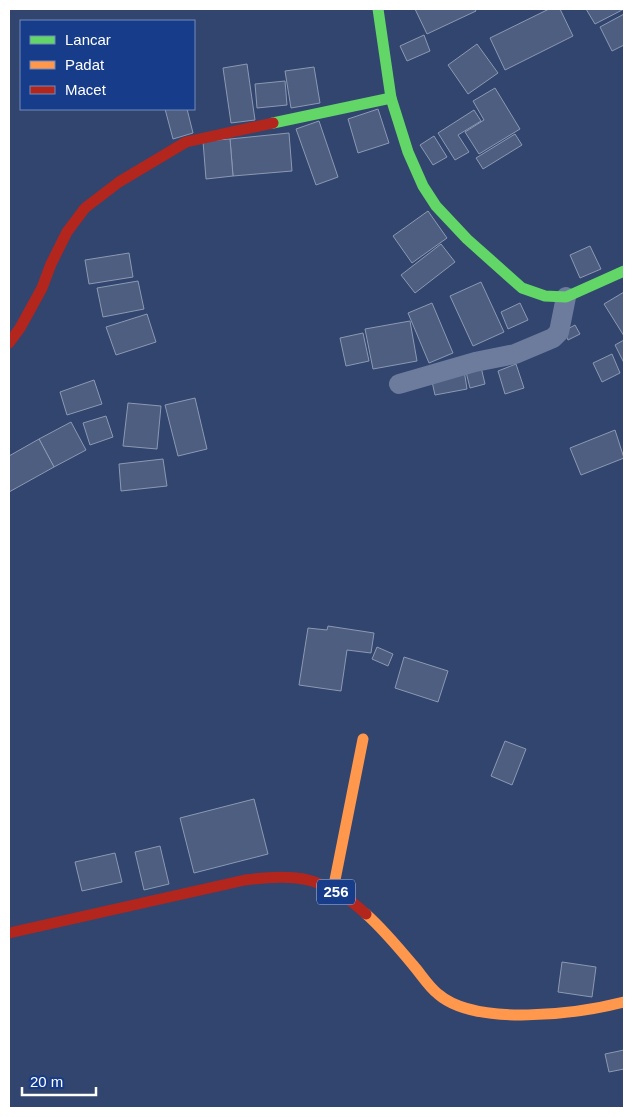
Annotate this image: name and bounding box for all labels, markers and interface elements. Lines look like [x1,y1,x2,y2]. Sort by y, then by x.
legend [20,20,195,110]
text: Lancar [65,31,111,48]
text: Padat [65,56,105,73]
text: Macet [65,81,107,98]
road number: 256 [317,880,355,904]
scale bar [22,1064,96,1096]
text: 20 m [30,1073,63,1090]

